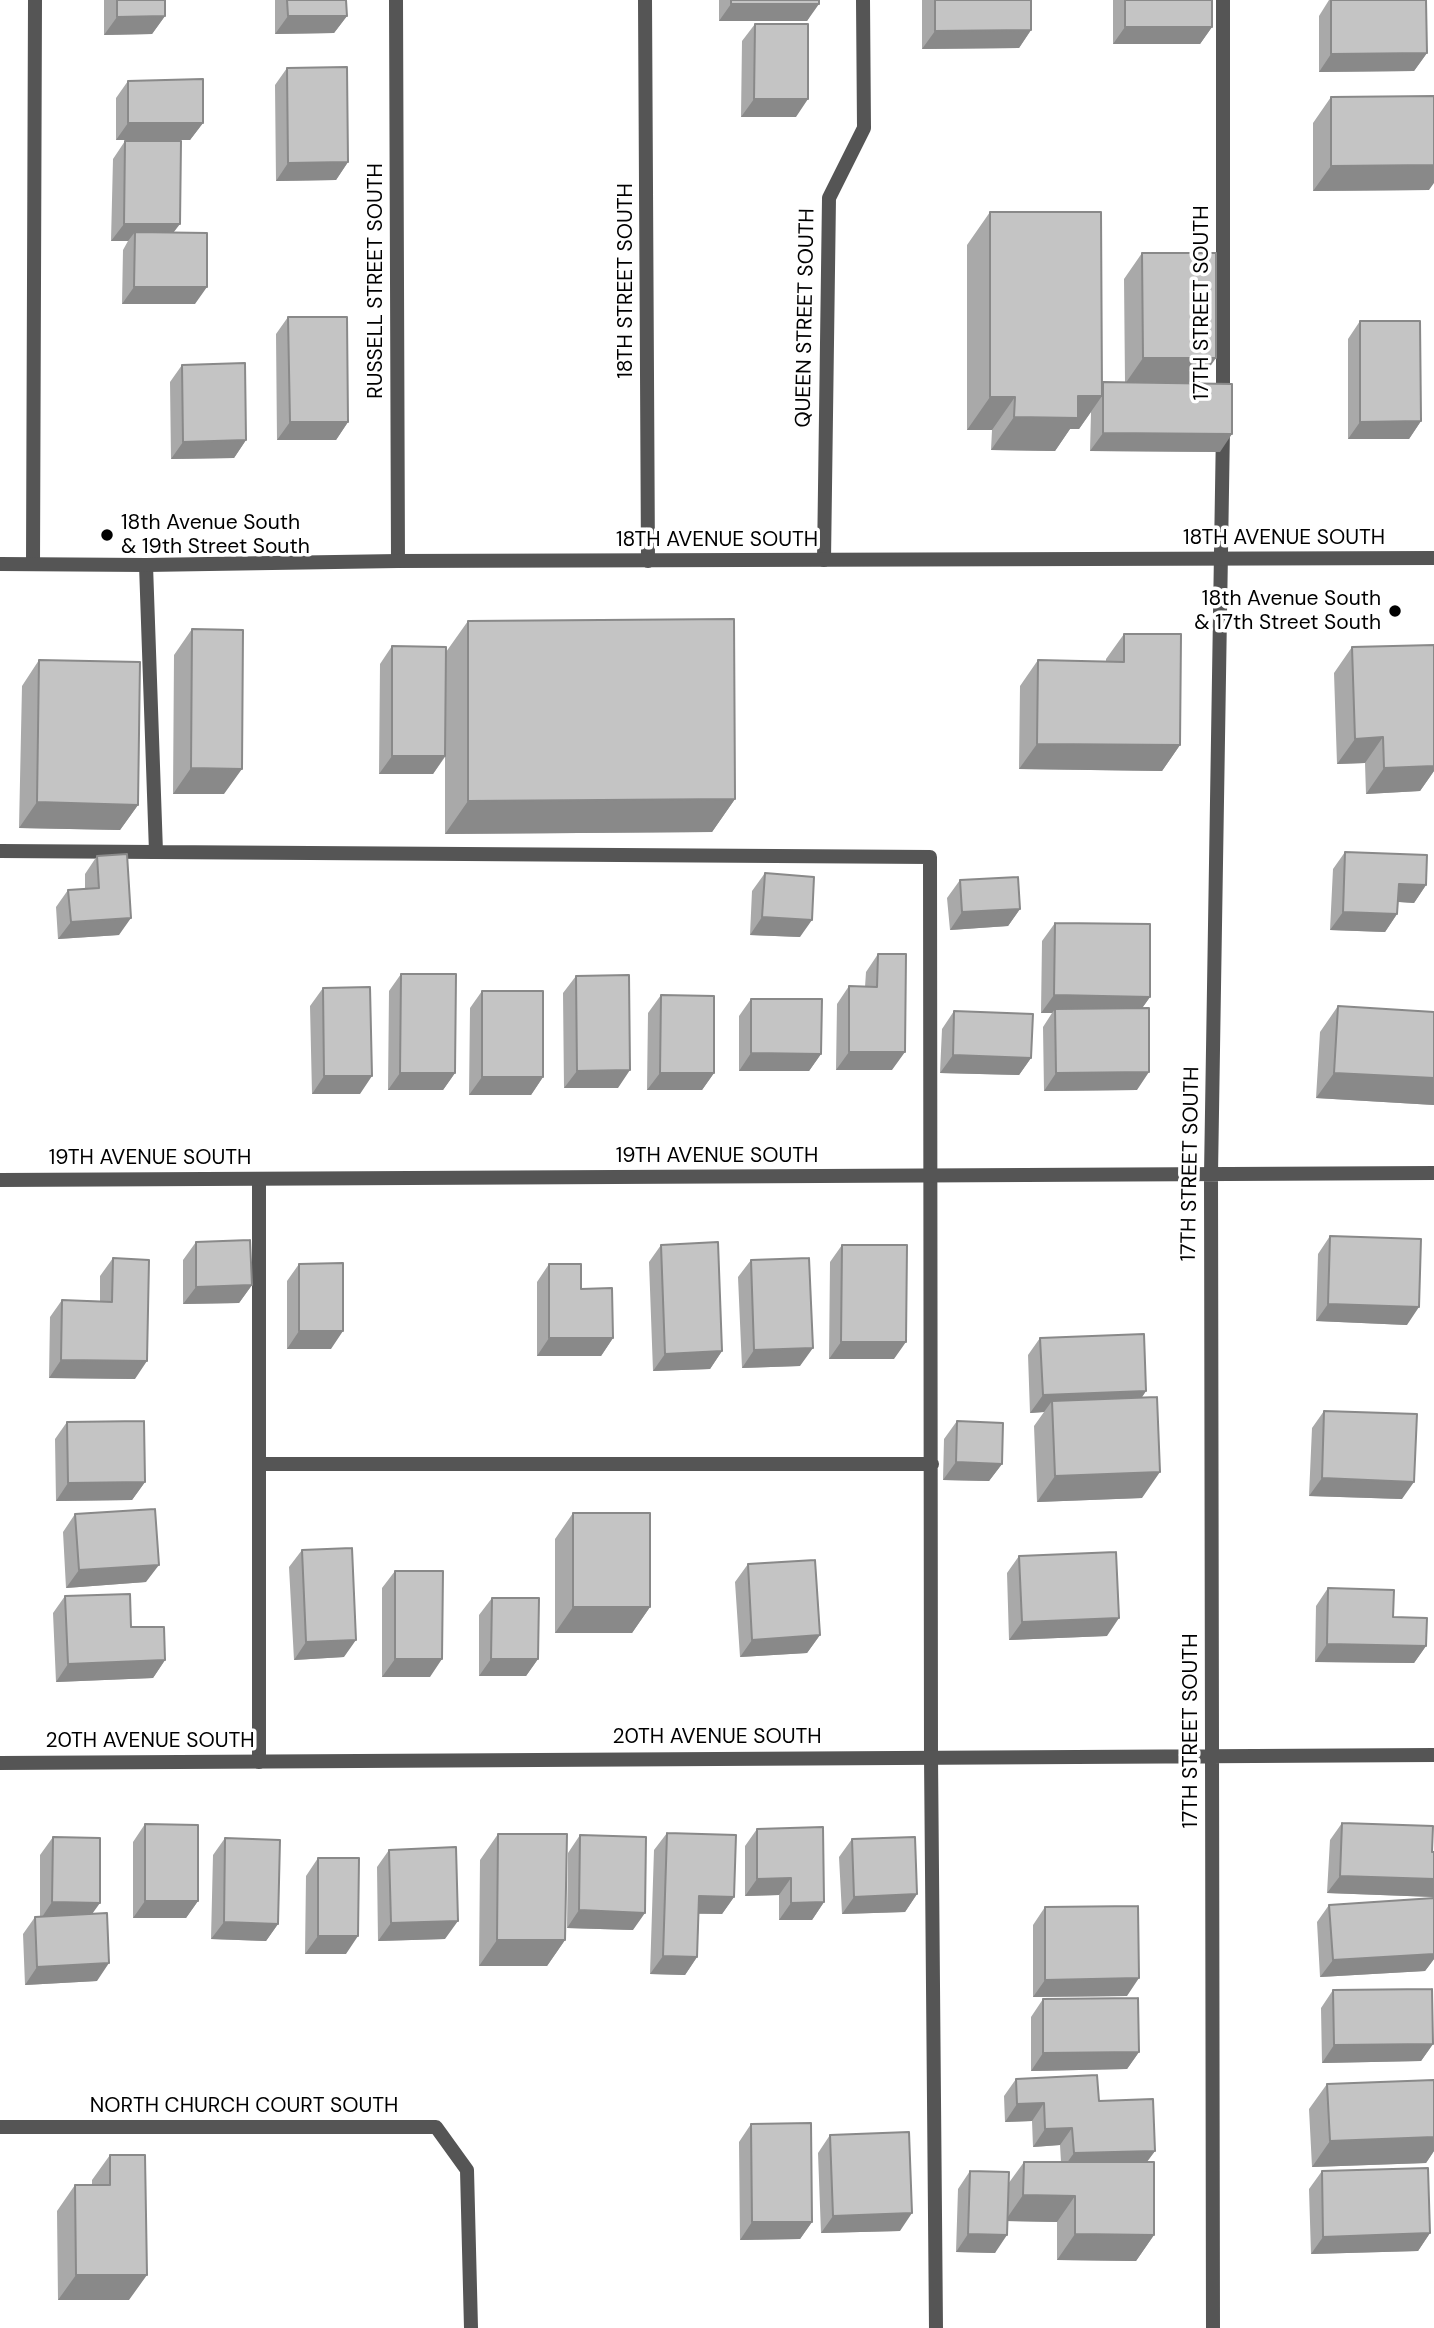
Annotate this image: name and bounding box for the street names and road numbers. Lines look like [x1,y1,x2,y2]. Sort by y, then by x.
street label: RUSSELL STREET SOUTH [363,163,389,399]
street label: 18TH STREET SOUTH [613,183,639,379]
street label: 17TH STREET SOUTH [1189,206,1215,400]
street label: QUEEN STREET SOUTH [791,208,821,428]
street label: 18TH AVENUE SOUTH [1183,525,1385,551]
street label: 18TH AVENUE SOUTH [616,527,818,553]
street label: 17TH STREET SOUTH [1177,1066,1205,1262]
street label: 19TH AVENUE SOUTH [616,1143,818,1169]
street label: 19TH AVENUE SOUTH [49,1145,251,1171]
street label: 17TH STREET SOUTH [1178,1634,1204,1828]
street label: 20TH AVENUE SOUTH [613,1724,821,1750]
street label: 20TH AVENUE SOUTH [46,1728,254,1754]
street label: NORTH CHURCH COURT SOUTH [90,2093,398,2119]

